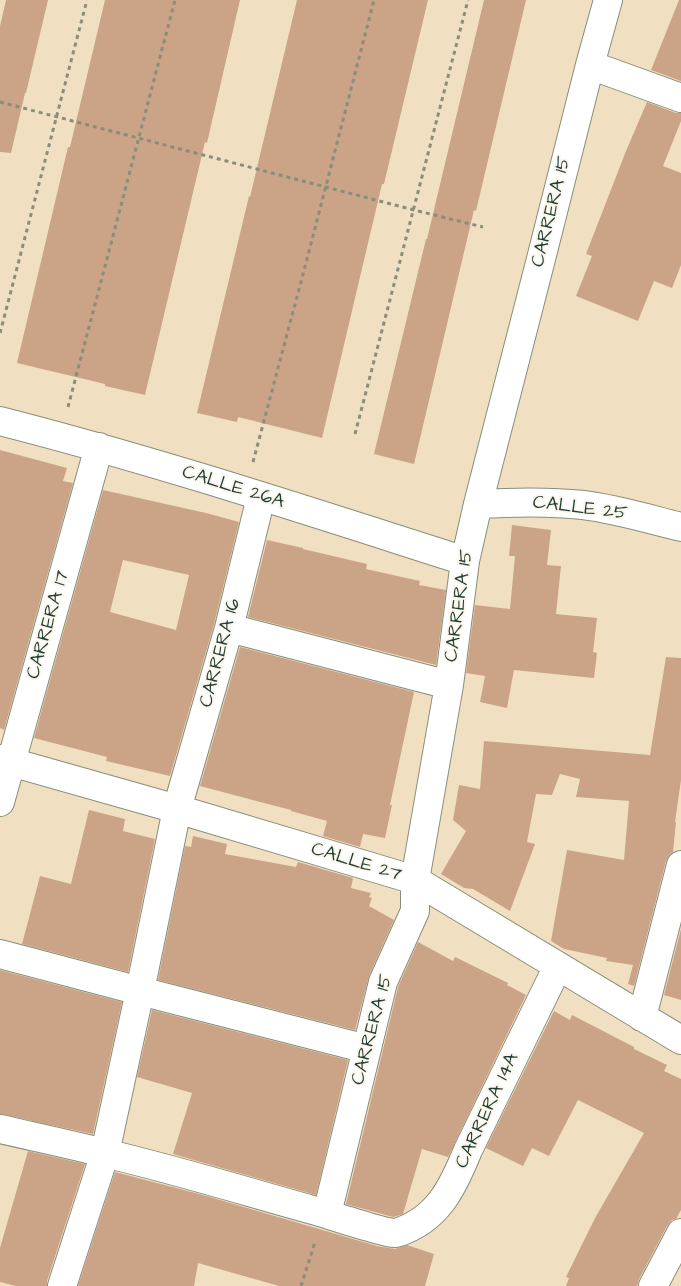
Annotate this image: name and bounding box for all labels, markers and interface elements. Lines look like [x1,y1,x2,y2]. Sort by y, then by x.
street label: CARRERA 15 [527,154,577,270]
street label: CALLE 26A [179,462,287,514]
street label: CALLE 25 [531,492,629,526]
street label: CARRERA 15 [441,548,479,664]
street label: CARRERA 17 [23,568,75,682]
street label: CARRERA 16 [196,596,246,710]
street label: CALLE 27 [308,838,404,888]
street label: CARRERA 15 [347,972,399,1088]
street label: CARRERA 14A [451,1050,525,1172]

